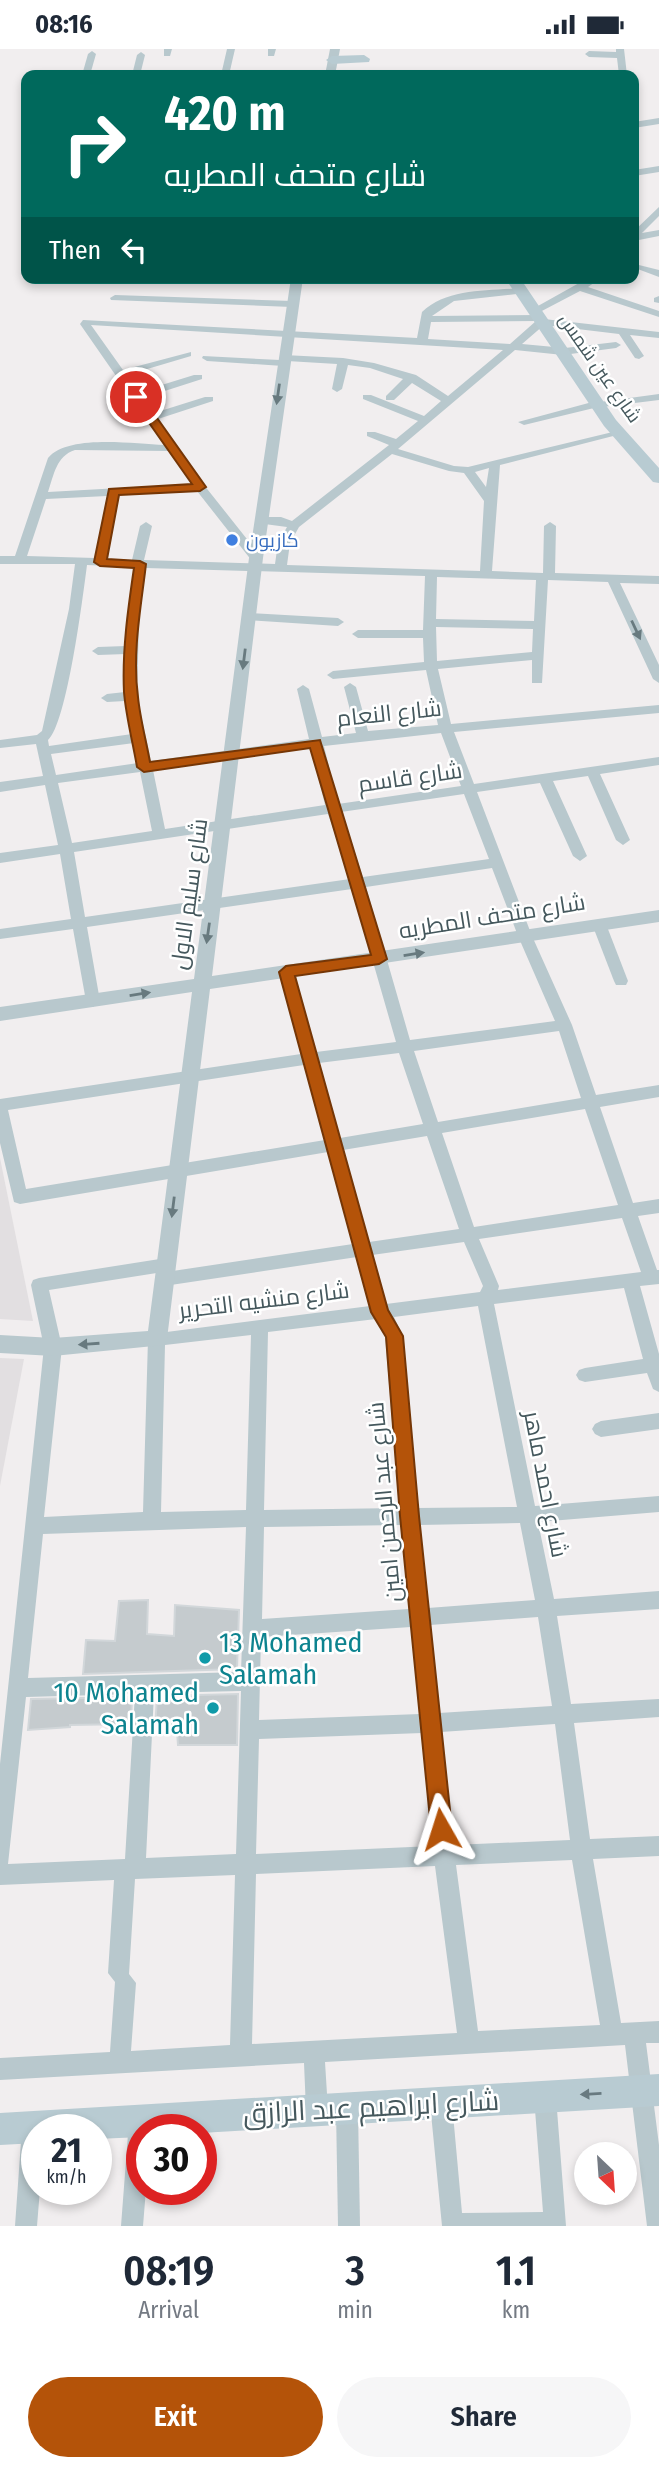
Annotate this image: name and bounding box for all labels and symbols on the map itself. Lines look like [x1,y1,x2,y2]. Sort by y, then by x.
street label: شارع عين شمس [552,309,646,428]
pin [106,367,166,427]
one-way arrow [273,383,284,405]
place label: كازيون [246,529,299,552]
marker: كازيون [224,532,240,548]
one-way arrow [631,619,642,640]
one-way arrow [239,648,250,670]
street label: شارع النعام [335,694,443,734]
street label: شارع قاسم [356,756,464,800]
street label: شارع سليم الاول [165,817,215,972]
street label: شارع متحف المطريه [397,887,588,947]
one-way arrow [202,922,213,944]
one-way arrow [403,948,425,959]
one-way arrow [129,988,151,999]
one-way arrow [167,1196,178,1218]
street label: شارع منشيه التحرير [175,1276,351,1327]
one-way arrow [78,1339,100,1350]
street label: شارع عبد الرحمن امين [361,1400,409,1603]
street label: شارع احمد ماهر [516,1406,574,1560]
place label: 13 Mohamed Salamah [219,1626,363,1691]
marker: 13 Mohamed Salamah [197,1650,213,1666]
place label: 10 Mohamed Salamah [53,1676,199,1741]
marker: 10 Mohamed Salamah [205,1700,221,1716]
position arrow [404,1792,478,1866]
street label: شارع ابراهيم عبد الرازق [242,2084,500,2133]
one-way arrow [580,2089,602,2100]
speed limit sign: 30 [126,2114,217,2205]
north arrow [574,2142,637,2205]

